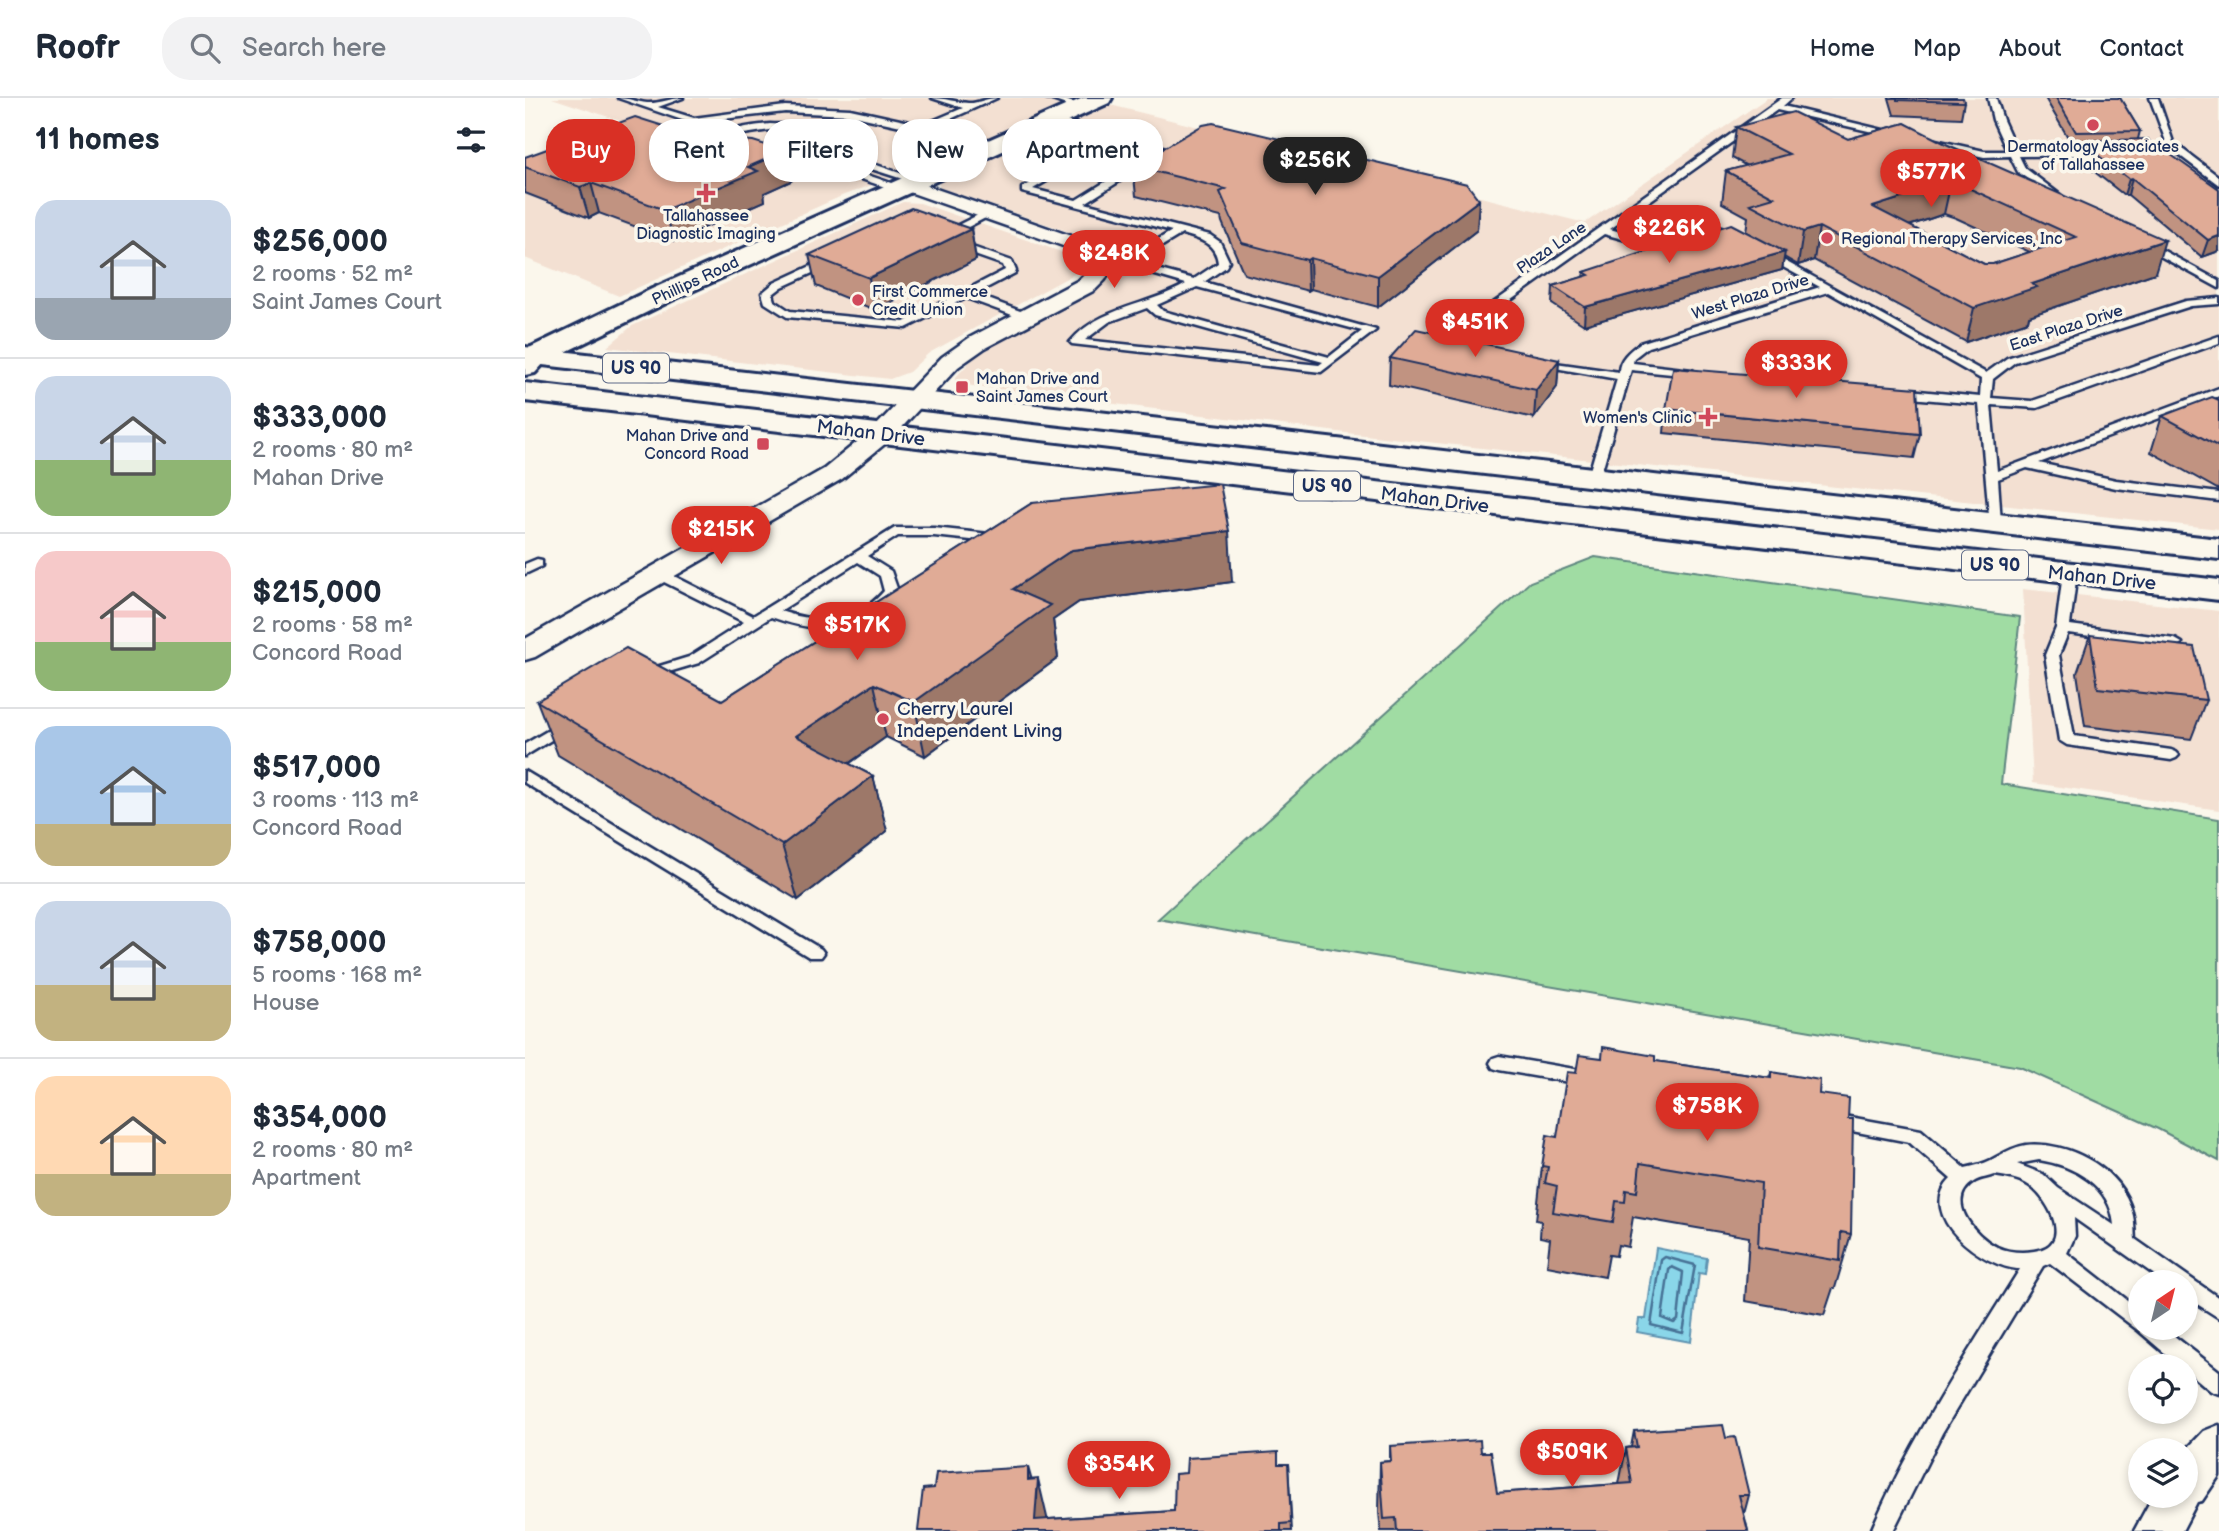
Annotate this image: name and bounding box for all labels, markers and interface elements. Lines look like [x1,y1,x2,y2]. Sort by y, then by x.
search box [162,17,652,80]
text: Roofr [35,28,120,68]
icon: search [186,29,224,67]
text: Search here [242,33,386,64]
text: Home [1810,34,1875,63]
text: Map [1913,34,1961,63]
text: About [1999,34,2061,63]
text: Contact [2099,34,2184,63]
marker: Dermatology Associates of Tallahassee [2085,117,2101,133]
chip: Buy [546,119,635,182]
chip: Rent [649,119,749,182]
chip: Filters [763,119,878,182]
chip: New [892,119,988,182]
chip: Apartment [1002,119,1163,182]
icon: filters [452,121,490,159]
text: 11 homes [35,122,159,158]
pin: $256K [1266,138,1364,197]
place label: Dermatology Associates of Tallahassee [2007,138,2179,175]
text: $256K [1279,146,1351,174]
pin: $577K [1882,150,1980,209]
text: $577K [1896,158,1966,186]
marker: Tallahassee Diagnostic Imaging [696,183,716,203]
pin: $226K [1620,206,1718,265]
place label: Tallahassee Diagnostic Imaging [636,207,776,244]
text: $226K [1633,214,1705,242]
street label: Plaza Lane [1513,218,1591,278]
text: $256,000 [252,224,388,260]
icon: home [91,228,175,312]
pin: $248K [1065,230,1163,290]
marker: Regional Therapy Services, Inc [1819,230,1835,246]
place label: Regional Therapy Services, Inc [1841,230,2063,249]
text: $248K [1078,239,1150,267]
street label: Phillips Road [649,253,742,310]
text: 2 rooms · 52 m² [252,260,413,288]
street label: West Plaza Drive [1690,270,1812,324]
place label: First Commerce Credit Union [872,283,989,320]
text: Saint James Court [252,288,442,316]
marker: First Commerce Credit Union [850,292,866,308]
pin: $451K [1426,300,1524,359]
street label: East Plaza Drive [2008,301,2126,356]
text: $451K [1441,308,1509,336]
pin: $333K [1747,341,1845,400]
text: $333K [1760,349,1832,377]
road number: US 90 [603,354,669,382]
place label: Mahan Drive and Saint James Court [976,370,1108,407]
marker: Mahan Drive and Saint James Court [954,379,970,395]
text: $333,000 [252,400,387,436]
icon: home [91,404,175,488]
marker: Women's Clinic [1698,407,1718,427]
place label: Women's Clinic [1583,409,1692,428]
street label: Mahan Drive [815,415,926,452]
place label: Mahan Drive and Concord Road [626,427,749,464]
text: 2 rooms · 80 m² [252,436,413,464]
marker: Mahan Drive and Concord Road [755,436,771,452]
text: Mahan Drive [252,464,384,492]
road number: US 90 [1294,472,1360,500]
street label: Mahan Drive [1379,482,1490,519]
pin: $215K [672,506,770,566]
text: $215K [687,515,755,543]
road number: US 90 [1962,550,2028,579]
street label: Mahan Drive [2046,561,2157,596]
text: $215,000 [252,575,382,611]
icon: home [91,579,175,663]
pin: $517K [808,602,906,662]
text: 2 rooms · 58 m² [252,611,413,639]
text: $517K [824,611,890,639]
text: Concord Road [252,639,403,667]
place label: Cherry Laurel Independent Living [897,698,1063,743]
marker: Cherry Laurel Independent Living [875,711,891,727]
text: $517,000 [252,750,381,786]
icon: home [91,754,175,838]
text: 3 rooms · 113 m² [252,786,419,814]
text: Concord Road [252,814,403,842]
text: $758,000 [252,925,386,961]
icon: home [91,929,175,1013]
text: 5 rooms · 168 m² [252,961,422,989]
text: House [252,989,319,1017]
pin: $758K [1658,1084,1756,1143]
text: $758K [1672,1092,1742,1120]
text: $354,000 [252,1100,387,1136]
icon: home [91,1104,175,1188]
text: 2 rooms · 80 m² [252,1136,413,1164]
text: Apartment [252,1164,361,1192]
north arrow [2128,1270,2198,1340]
map controls [2128,1270,2198,1508]
button: locate [2128,1354,2198,1424]
pin: $509K [1523,1430,1621,1489]
text: $509K [1536,1438,1608,1466]
button: layers [2128,1438,2198,1508]
pin: $354K [1070,1442,1168,1501]
text: $354K [1083,1450,1155,1478]

